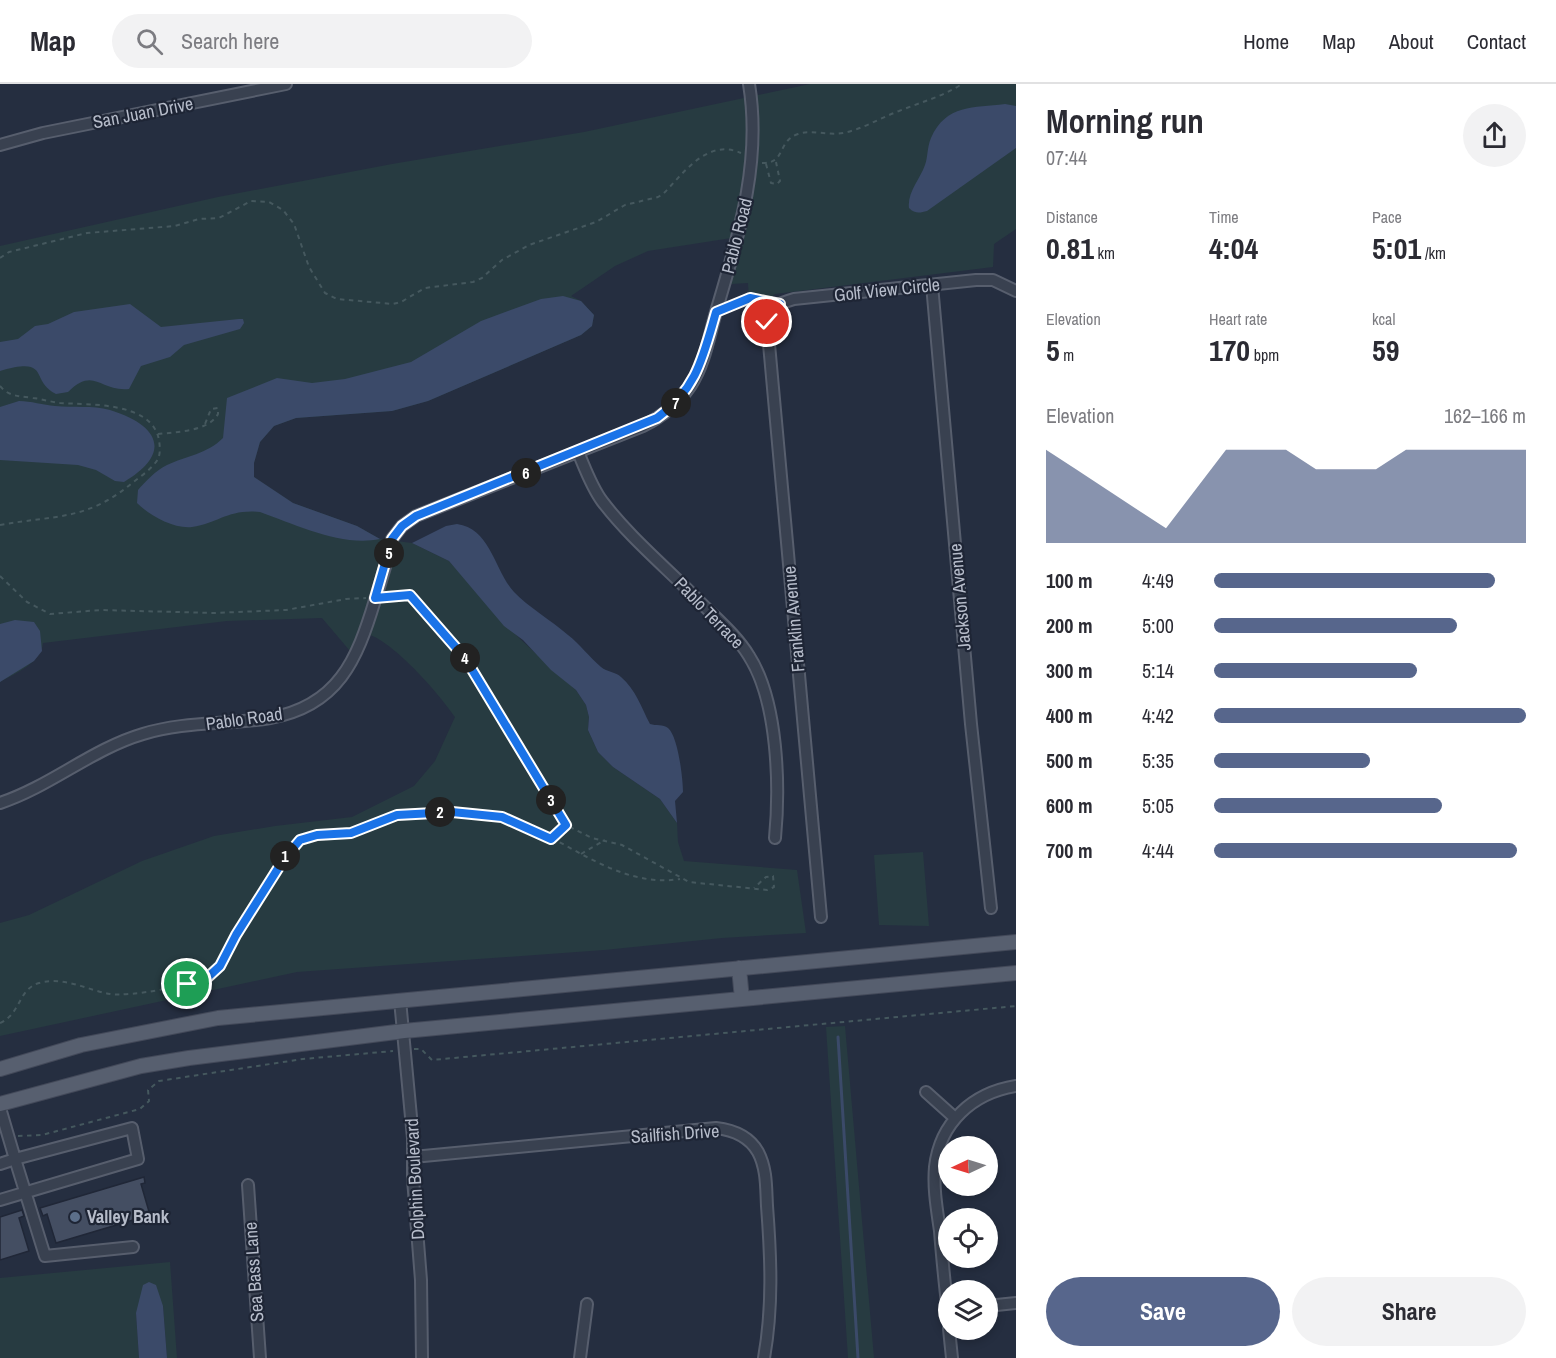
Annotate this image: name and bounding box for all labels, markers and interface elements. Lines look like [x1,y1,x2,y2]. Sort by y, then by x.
search box [112,14,532,68]
text: Map [30,22,76,60]
icon: search [133,25,166,58]
text: Search here [181,26,279,56]
text: Home [1243,27,1289,56]
text: Map [1322,27,1356,56]
text: About [1389,27,1434,56]
text: Contact [1467,27,1526,56]
street label: San Juan Drive [91,91,195,134]
text: Morning run [1046,99,1204,143]
button: share [1463,104,1526,167]
text: 07:44 [1046,144,1087,171]
street label: Pablo Road [715,195,758,276]
text: Distance [1046,206,1098,228]
text: Time [1209,206,1239,228]
text: Pace [1372,206,1402,228]
text: 0.81 [1046,228,1094,268]
text: 4:04 [1209,228,1258,268]
text: 5:01 [1372,228,1421,268]
text: km [1094,242,1115,264]
text: /km [1421,242,1446,264]
street label: Golf View Circle [833,272,941,307]
pin [741,296,792,347]
icon: check [750,305,783,338]
text: Elevation [1046,308,1101,330]
text: Heart rate [1209,308,1267,330]
text: kcal [1372,308,1395,330]
text: 5 [1046,330,1060,370]
text: 170 [1209,330,1250,370]
text: 59 [1372,330,1399,370]
text: m [1060,344,1074,366]
text: bpm [1250,344,1279,366]
pin: 7 [661,388,691,418]
text: 7 [672,392,680,414]
text: Elevation [1046,402,1114,429]
text: 162–166 m [1444,402,1526,429]
pin: 6 [511,458,541,488]
text: 6 [522,462,530,484]
pin: 5 [374,538,404,568]
text: 5 [385,542,393,564]
street label: Jackson Avenue [942,543,977,652]
street label: Franklin Avenue [776,565,811,673]
text: 100 m [1046,567,1093,594]
text: 4:49 [1142,567,1174,594]
street label: Pablo Terrace [669,571,750,654]
text: 200 m [1046,612,1093,639]
text: 5:00 [1142,612,1174,639]
pin: 4 [450,643,480,673]
text: 4 [461,647,469,669]
text: 300 m [1046,657,1093,684]
text: 5:14 [1142,657,1174,684]
street label: Pablo Road [204,701,284,736]
text: 400 m [1046,702,1093,729]
text: 4:42 [1142,702,1174,729]
text: 500 m [1046,747,1093,774]
text: 5:35 [1142,747,1174,774]
pin: 3 [536,785,566,815]
text: 3 [547,789,555,811]
text: 600 m [1046,792,1093,819]
text: 5:05 [1142,792,1174,819]
pin: 2 [425,797,455,827]
text: 2 [436,801,444,823]
text: 700 m [1046,837,1093,864]
text: 4:44 [1142,837,1174,864]
pin: 1 [270,841,300,871]
text: 1 [281,845,289,867]
pin [161,958,212,1009]
icon: arrive [170,967,203,1000]
street label: Dolphin Boulevard [399,1118,430,1240]
street label: Sailfish Drive [630,1118,720,1149]
north arrow [938,1136,998,1196]
map controls [938,1136,998,1340]
place label: Valley Bank [87,1204,170,1229]
button: locate [938,1208,998,1268]
marker: Valley Bank [68,1210,82,1224]
street label: Sea Bass Lane [238,1221,269,1323]
button: Save [1046,1277,1280,1346]
button: Share [1292,1277,1526,1346]
button: layers [938,1280,998,1340]

